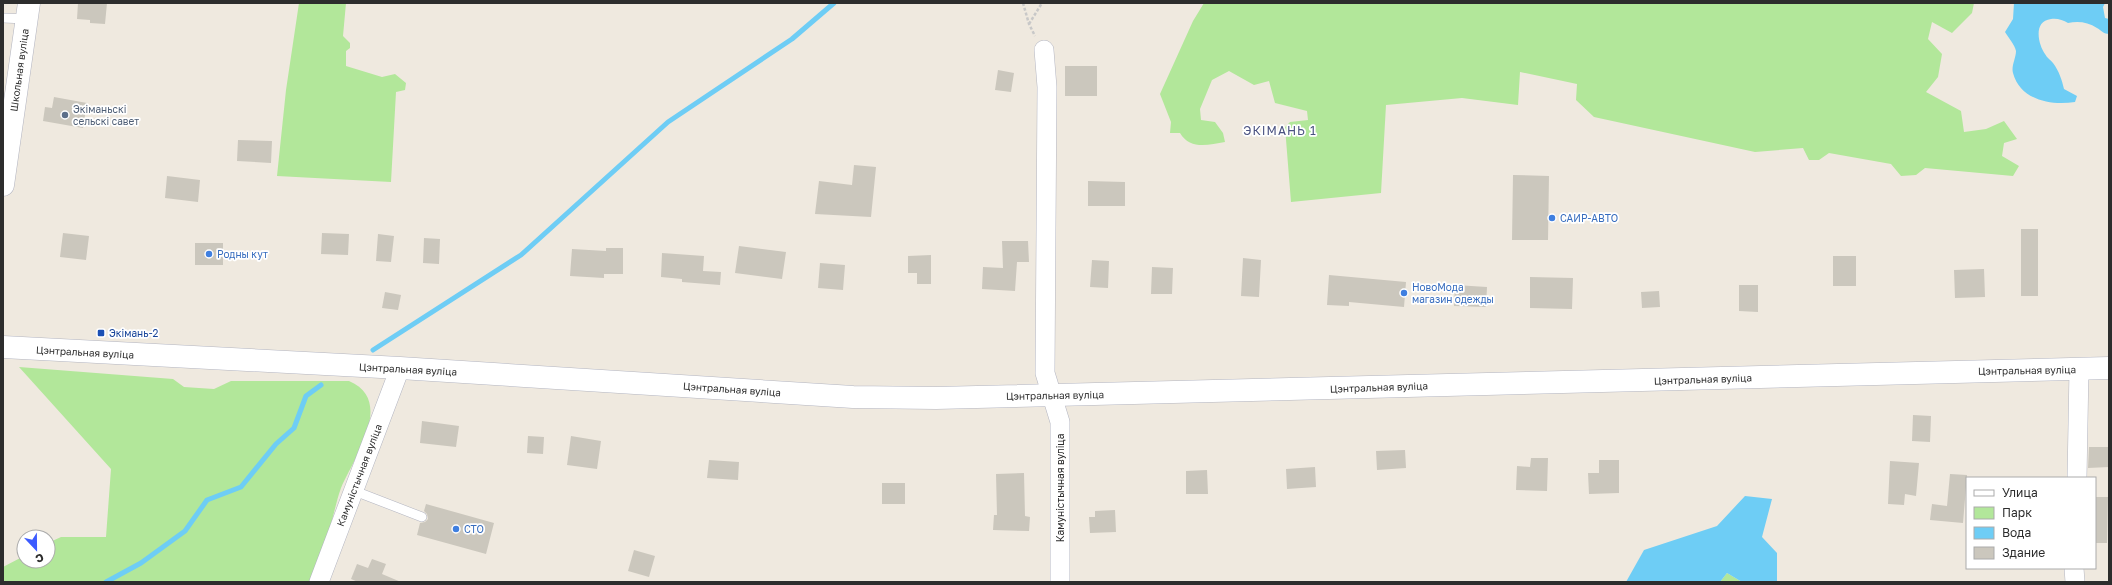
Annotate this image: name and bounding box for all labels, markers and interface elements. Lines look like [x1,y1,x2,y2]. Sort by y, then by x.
street label: Школьная вуліца [7,28,31,112]
place label: Экіманьскі сельскі савет [73,103,139,127]
marker: Экіманьскі сельскі савет [60,110,70,120]
district label: ЭКІМАНЬ 1 [1243,123,1317,138]
place label: САИР-АВТО [1560,212,1618,224]
marker: САИР-АВТО [1547,213,1557,223]
place label: Родны кут [217,248,268,260]
marker: Родны кут [204,249,214,259]
place label: НовоМода магазин одежды [1412,281,1494,305]
marker: НовоМода магазин одежды [1399,288,1409,298]
place label: Экімань-2 [109,327,158,339]
marker: Экімань-2 [96,328,106,338]
street label: Цэнтральная вуліца [36,343,134,361]
street label: Цэнтральная вуліца [359,360,457,378]
street label: Цэнтральная вуліца [1978,363,2076,377]
street label: Цэнтральная вуліца [1654,371,1752,387]
street label: Цэнтральная вуліца [1330,379,1428,395]
street label: Цэнтральная вуліца [683,380,781,398]
street label: Цэнтральная вуліца [1006,388,1104,402]
street label: Камуністычная вуліца [334,422,384,528]
street label: Камуністычная вуліца [1054,434,1066,542]
legend [1966,477,2096,569]
text: Улица [2002,485,2038,500]
text: Парк [2002,505,2032,520]
place label: СТО [464,523,484,535]
marker: СТО [451,524,461,534]
text: Вода [2002,525,2031,540]
north arrow [16,529,56,569]
text: Здание [2002,545,2045,560]
text: С [34,551,46,566]

